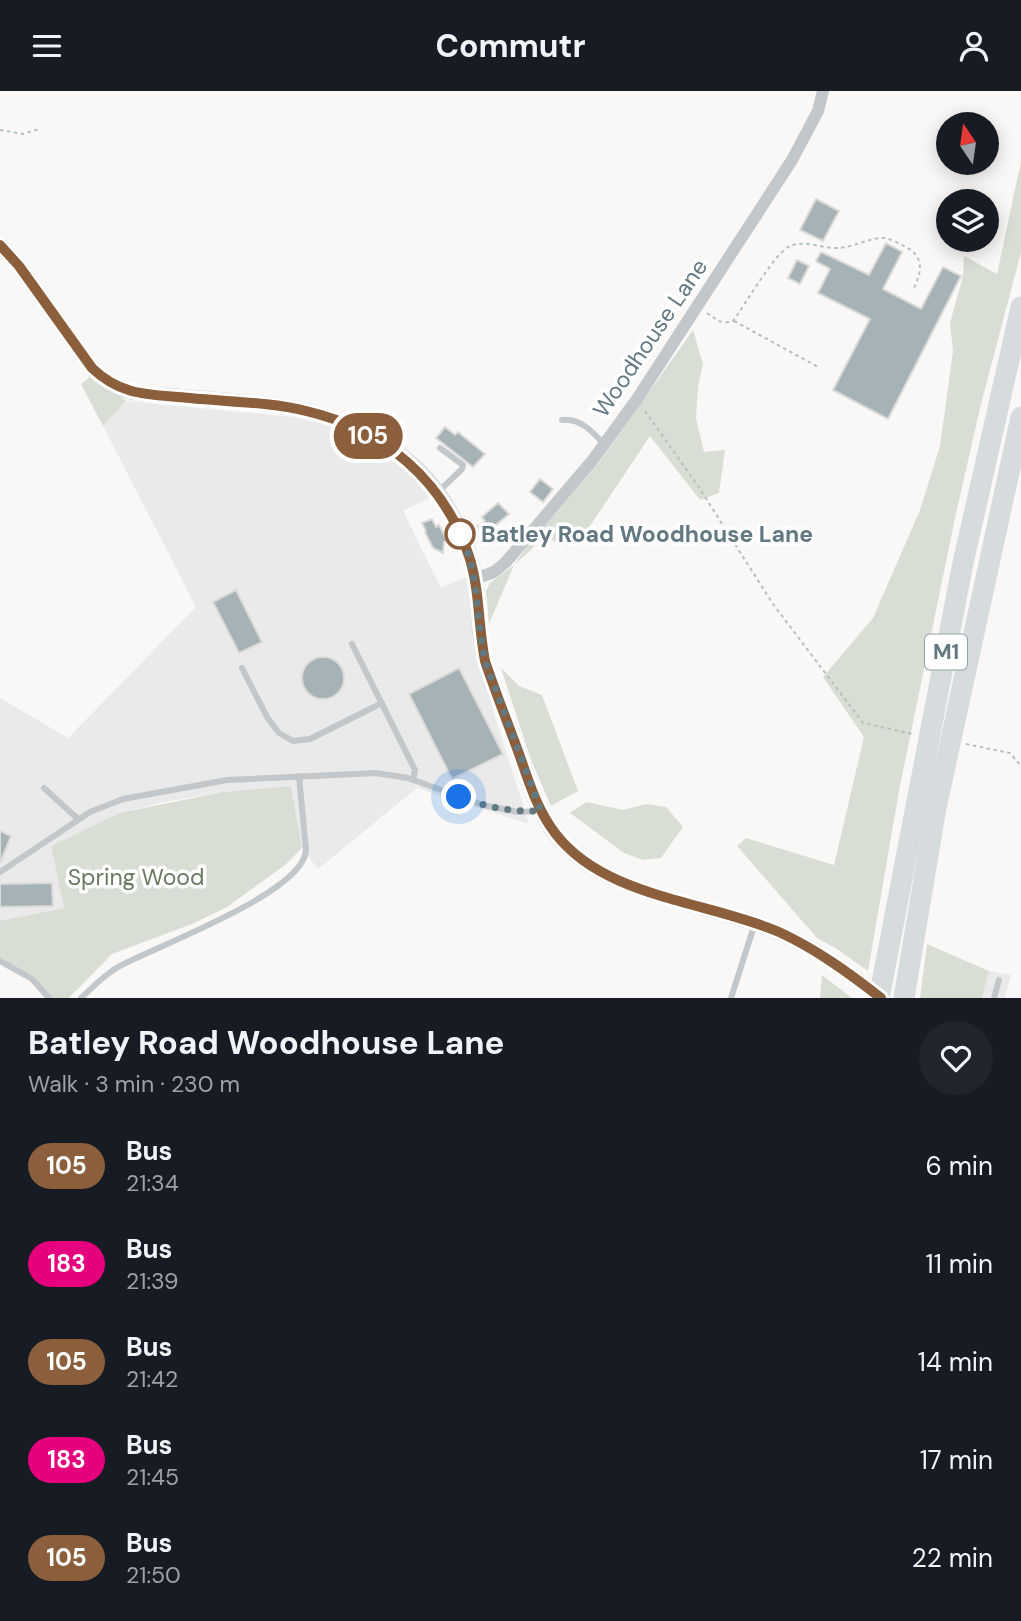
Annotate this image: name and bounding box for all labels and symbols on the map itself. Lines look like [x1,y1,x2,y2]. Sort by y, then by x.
north arrow [936,112,999,175]
street label: Woodhouse Lane [586,253,714,423]
line badge: 105 [328,413,408,459]
marker: Batley Road Woodhouse Lane [445,519,475,549]
place label: Batley Road Woodhouse Lane [481,519,813,549]
road number: M1 [925,635,967,669]
your location [441,779,476,814]
park label: Spring Wood [68,862,204,892]

